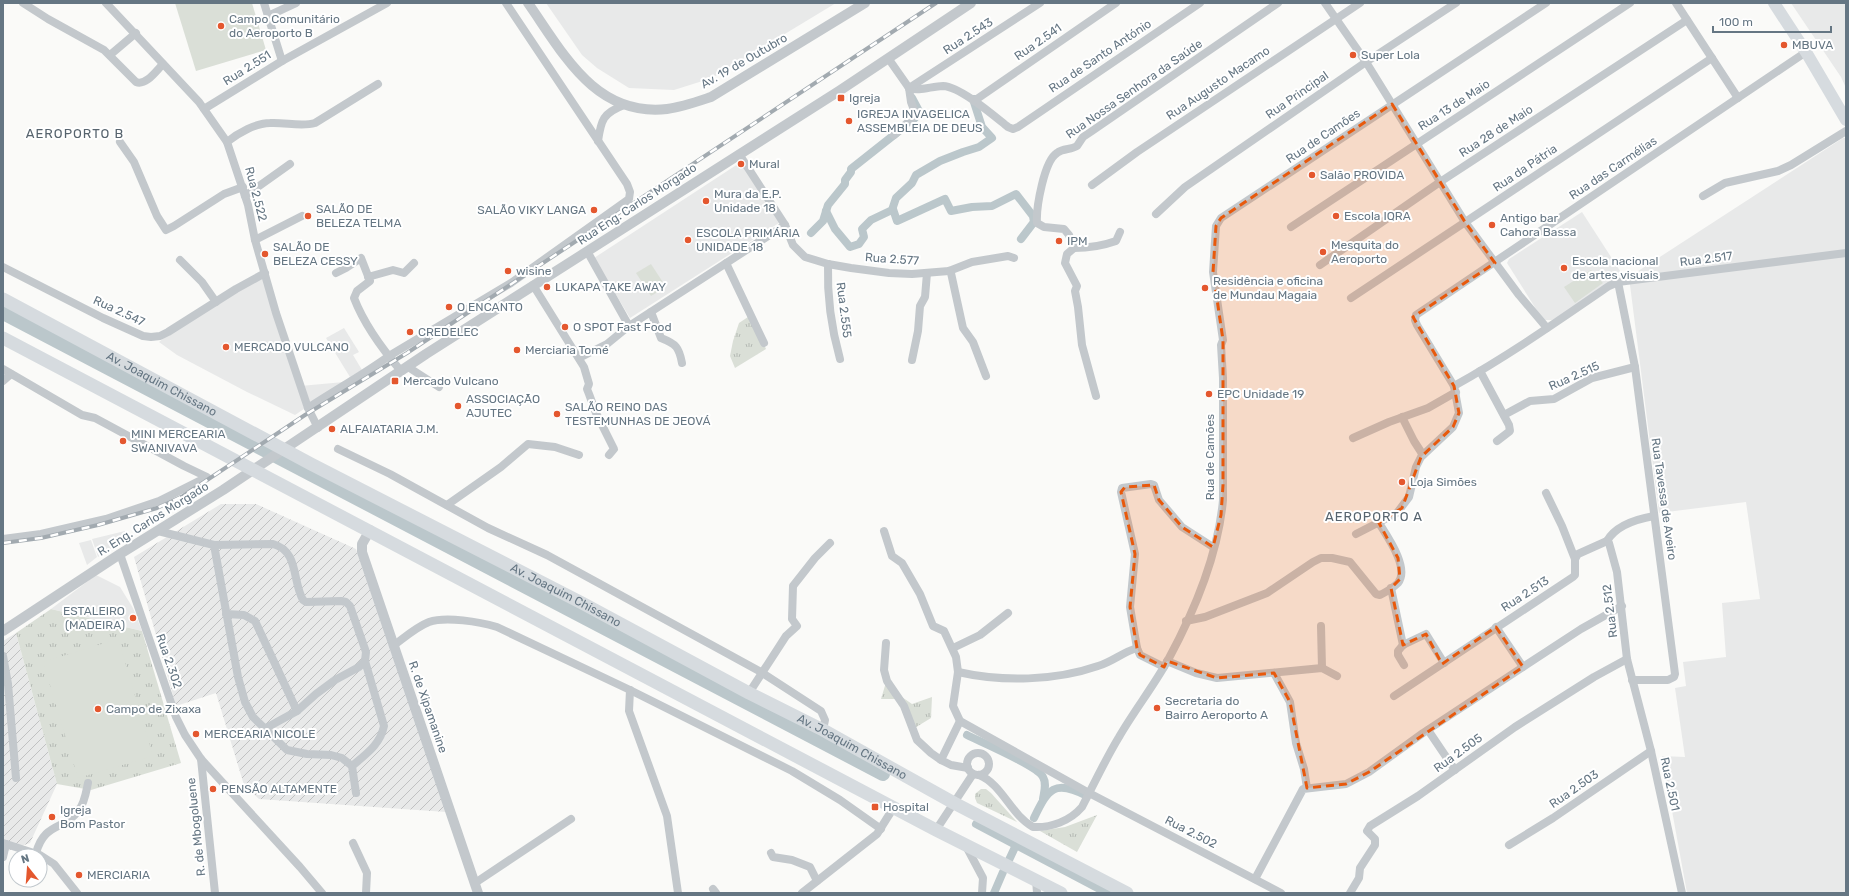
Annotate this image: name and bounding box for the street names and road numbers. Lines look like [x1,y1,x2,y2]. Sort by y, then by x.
street label: Rua 2.543 [940,15,996,57]
street label: Rua de Santo António [1046,16,1154,96]
street label: Rua 2.541 [1012,21,1064,63]
street label: Av. 19 de Outubro [698,31,790,91]
street label: Rua Nossa Senhora da Saúde [1063,36,1205,142]
street label: Rua Augusto Macamo [1164,43,1272,123]
street label: Rua 2.551 [220,48,274,88]
street label: Rua Principal [1263,68,1331,122]
street label: Rua 13 de Maio [1416,77,1493,133]
street label: Rua 28 de Maio [1457,102,1536,160]
street label: Rua de Camões [1283,106,1363,166]
street label: Rua das Carmélias [1567,134,1659,202]
street label: Rua da Pátria [1490,141,1560,195]
street label: Rua Eng. Carlos Morgado [575,160,699,248]
street label: Rua 2.522 [242,165,270,223]
street label: Rua 2.517 [1679,249,1733,269]
street label: Rua 2.577 [864,250,920,268]
street label: Rua 2.555 [834,281,854,339]
street label: Rua 2.547 [91,293,147,329]
street label: Av. Joaquim Chissano [104,349,219,419]
street label: Rua 2.515 [1547,359,1601,393]
street label: Rua de Camões [1203,414,1217,500]
street label: Rua Tavessa de Aveiro [1648,437,1680,561]
street label: R. Eng. Carlos Morgado [95,479,211,559]
street label: Av. Joaquim Chissano [508,561,624,630]
street label: Rua 2.513 [1499,573,1551,615]
street label: Rua 2.512 [1600,583,1620,639]
street label: Rua 2.302 [153,632,185,690]
street label: R. de Xipamanine [406,659,450,755]
street label: Av. Joaquim Chissano [795,711,910,782]
street label: Rua 2.505 [1431,731,1485,775]
street label: Rua 2.501 [1657,756,1683,812]
street label: Rua 2.503 [1547,767,1601,811]
street label: R. de Mbogoluene [184,777,208,877]
street label: Rua 2.502 [1163,813,1219,851]

